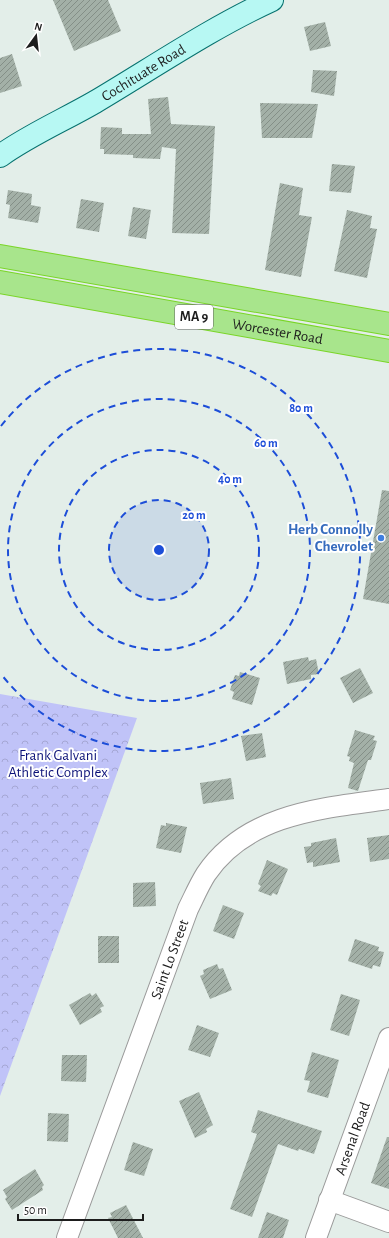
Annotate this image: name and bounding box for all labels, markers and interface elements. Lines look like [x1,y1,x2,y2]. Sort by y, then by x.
north arrow [16,16,56,56]
text: N [33,21,44,33]
street label: Cochituate Road [99,41,188,104]
road number: MA 9 [175,305,213,329]
street label: Worcester Road [231,316,324,347]
text: 80 m [289,402,313,414]
text: 60 m [254,437,278,449]
text: 40 m [218,473,242,485]
text: 20 m [182,509,206,521]
place label: Herb Connolly Chevrolet [288,522,373,554]
marker: Herb Connolly Chevrolet [376,533,386,543]
centre of rings [152,543,166,557]
park label: Frank Galvani Athletic Complex [8,748,108,780]
street label: Saint Lo Street [148,917,191,1001]
street label: Arsenal Road [332,1100,373,1177]
scale bar [18,1196,143,1222]
text: 50 m [24,1204,47,1216]

